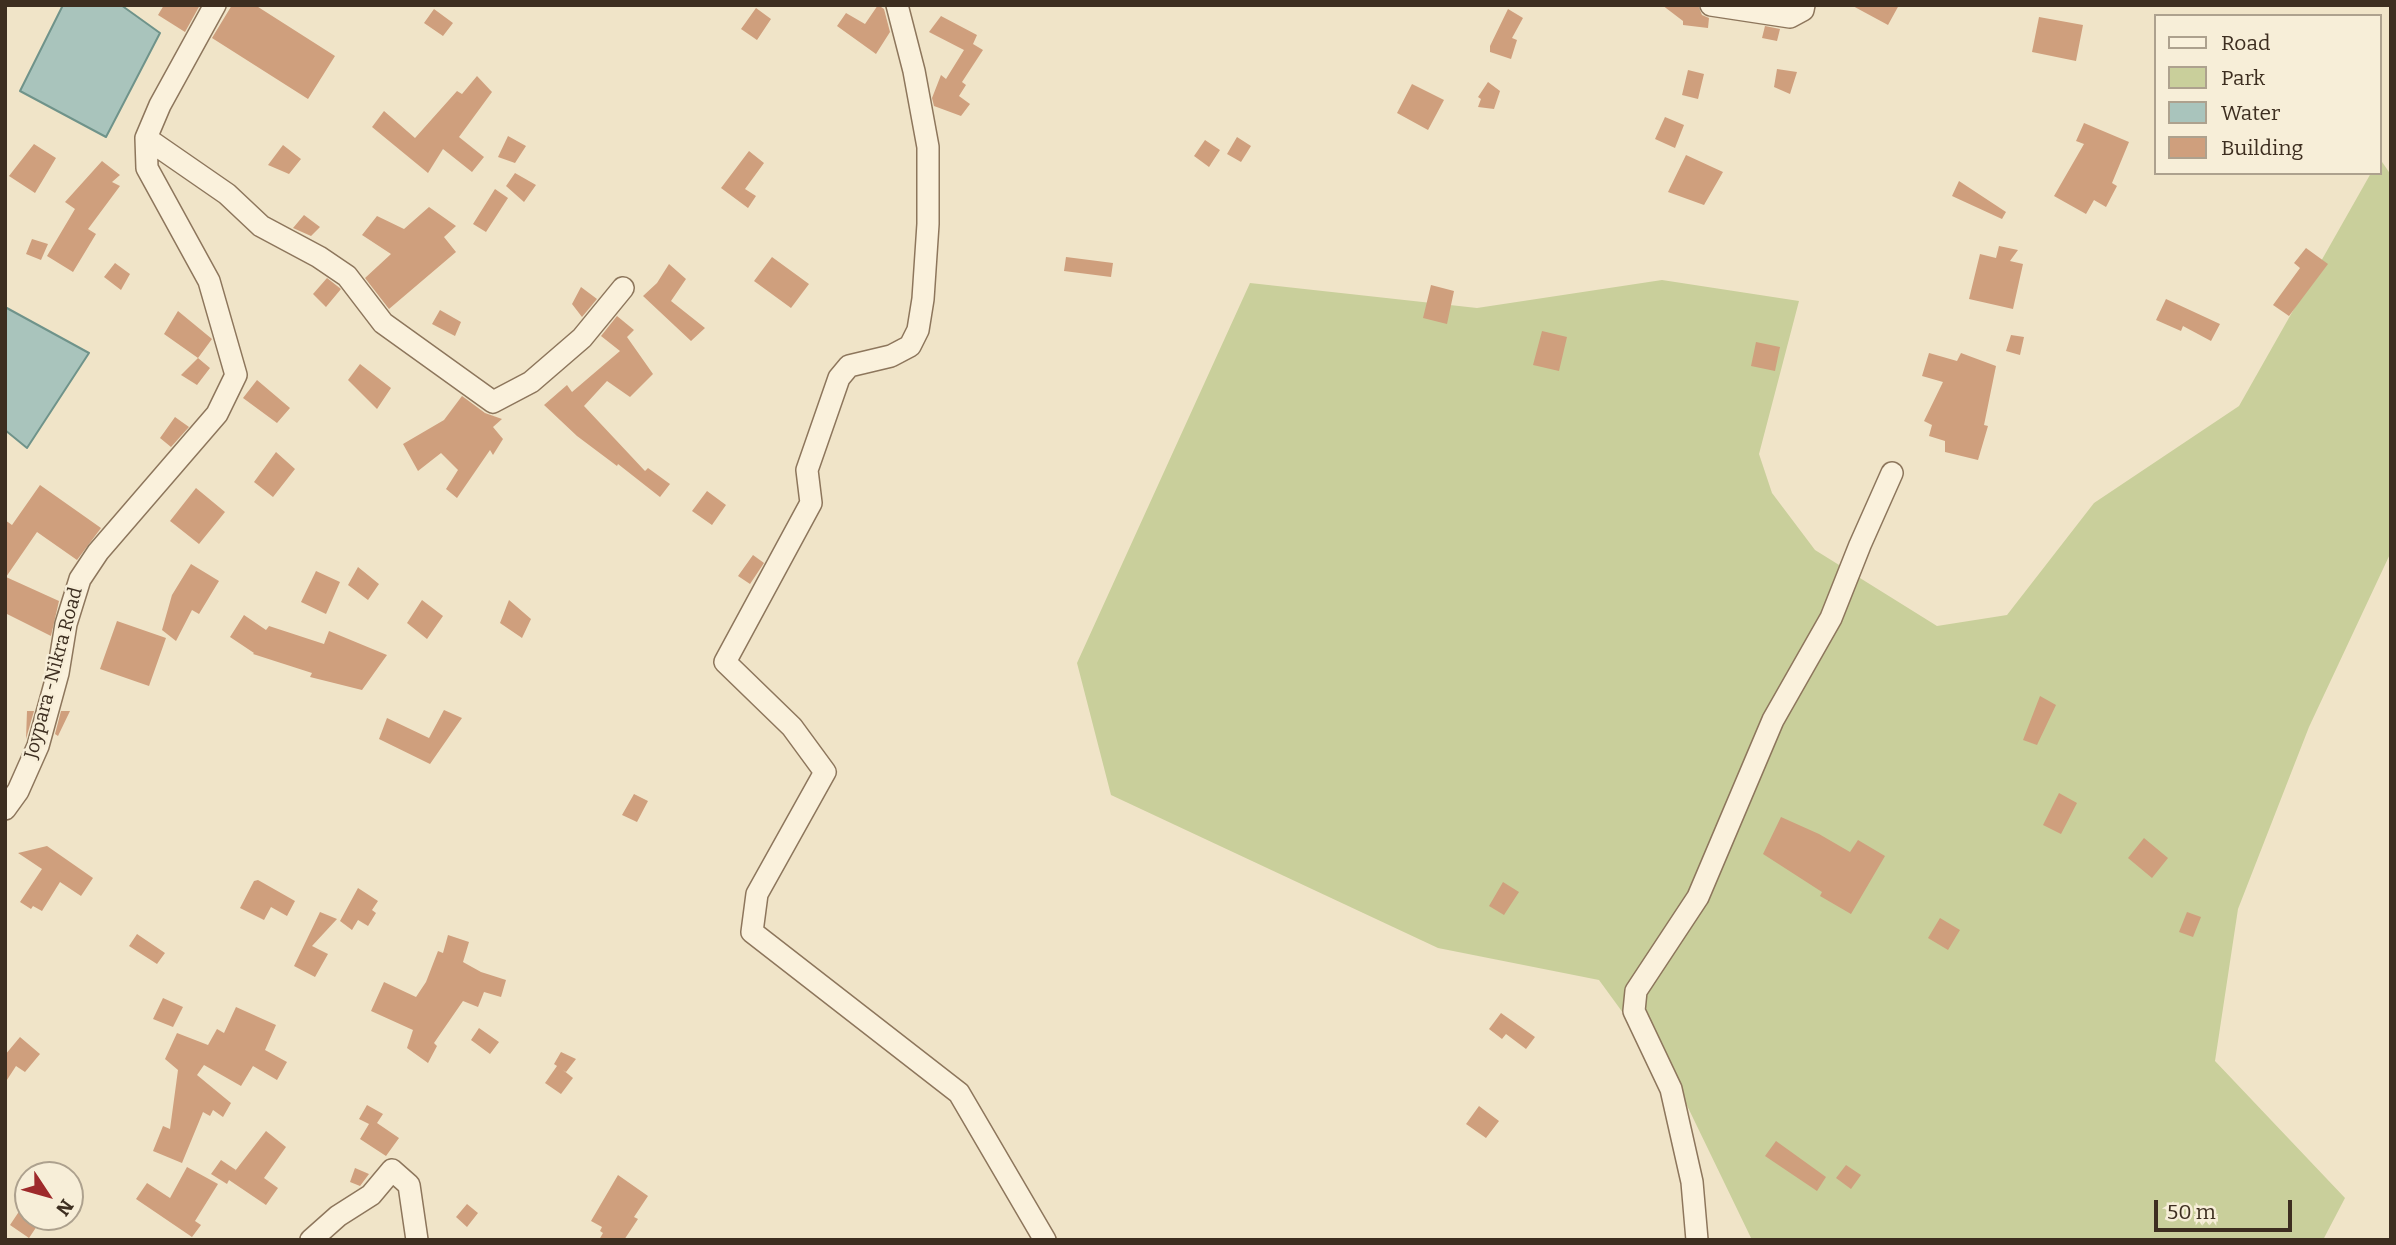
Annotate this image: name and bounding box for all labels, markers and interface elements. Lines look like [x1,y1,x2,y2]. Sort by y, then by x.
legend [2154,14,2382,175]
text: Road [2221,30,2270,56]
text: Park [2221,65,2265,91]
text: Water [2221,100,2280,126]
text: Building [2221,135,2303,161]
street label: Joypara -Nikra Road [20,585,88,761]
north arrow [14,1161,84,1231]
scale bar [2158,1186,2296,1230]
text: N [51,1195,78,1220]
text: 50 m [2167,1199,2216,1225]

